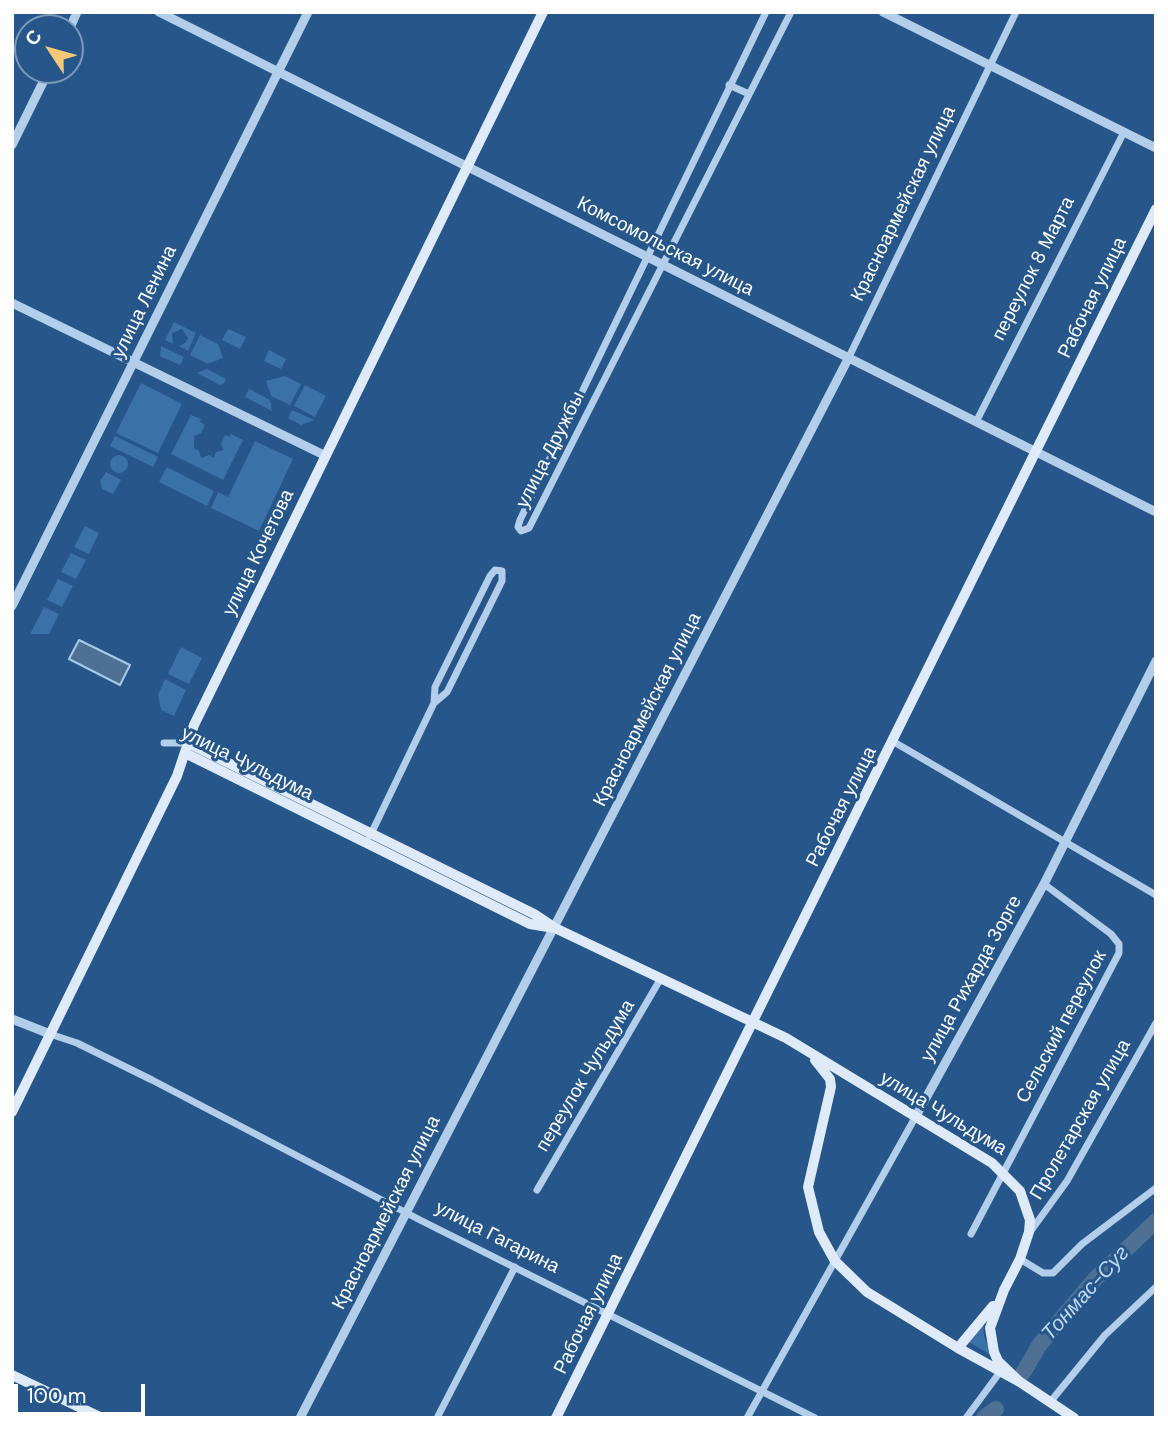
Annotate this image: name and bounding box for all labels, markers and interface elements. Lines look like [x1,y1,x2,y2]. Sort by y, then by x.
north arrow [14,14,84,84]
text: С [19,25,47,50]
street label: Красноармейская улица [847,103,961,305]
street label: Комсомольская улица [573,192,757,302]
street label: переулок 8 Марта [988,193,1080,345]
street label: Рабочая улица [1054,234,1132,362]
street label: улица Ленина [108,242,182,362]
street label: улица Дружбы [512,388,590,512]
street label: улица Кочетова [219,486,299,620]
street label: Красноармейская улица [589,609,707,811]
street label: улица Чульдума [177,722,317,806]
street label: Рабочая улица [802,743,882,871]
street label: улица Рихарда Зорге [917,892,1027,1066]
street label: Сельский переулок [1012,947,1112,1107]
street label: переулок Чульдума [532,996,640,1156]
street label: Пролетарская улица [1026,1036,1136,1204]
street label: улица Чульдума [875,1067,1011,1161]
street label: Красноармейская улица [328,1112,446,1314]
street label: улица Гагарина [431,1197,563,1279]
water label: Тонмас-Суг [1037,1242,1135,1346]
street label: Рабочая улица [550,1250,628,1378]
scale bar [18,1370,149,1414]
text: 100 m [27,1382,87,1410]

